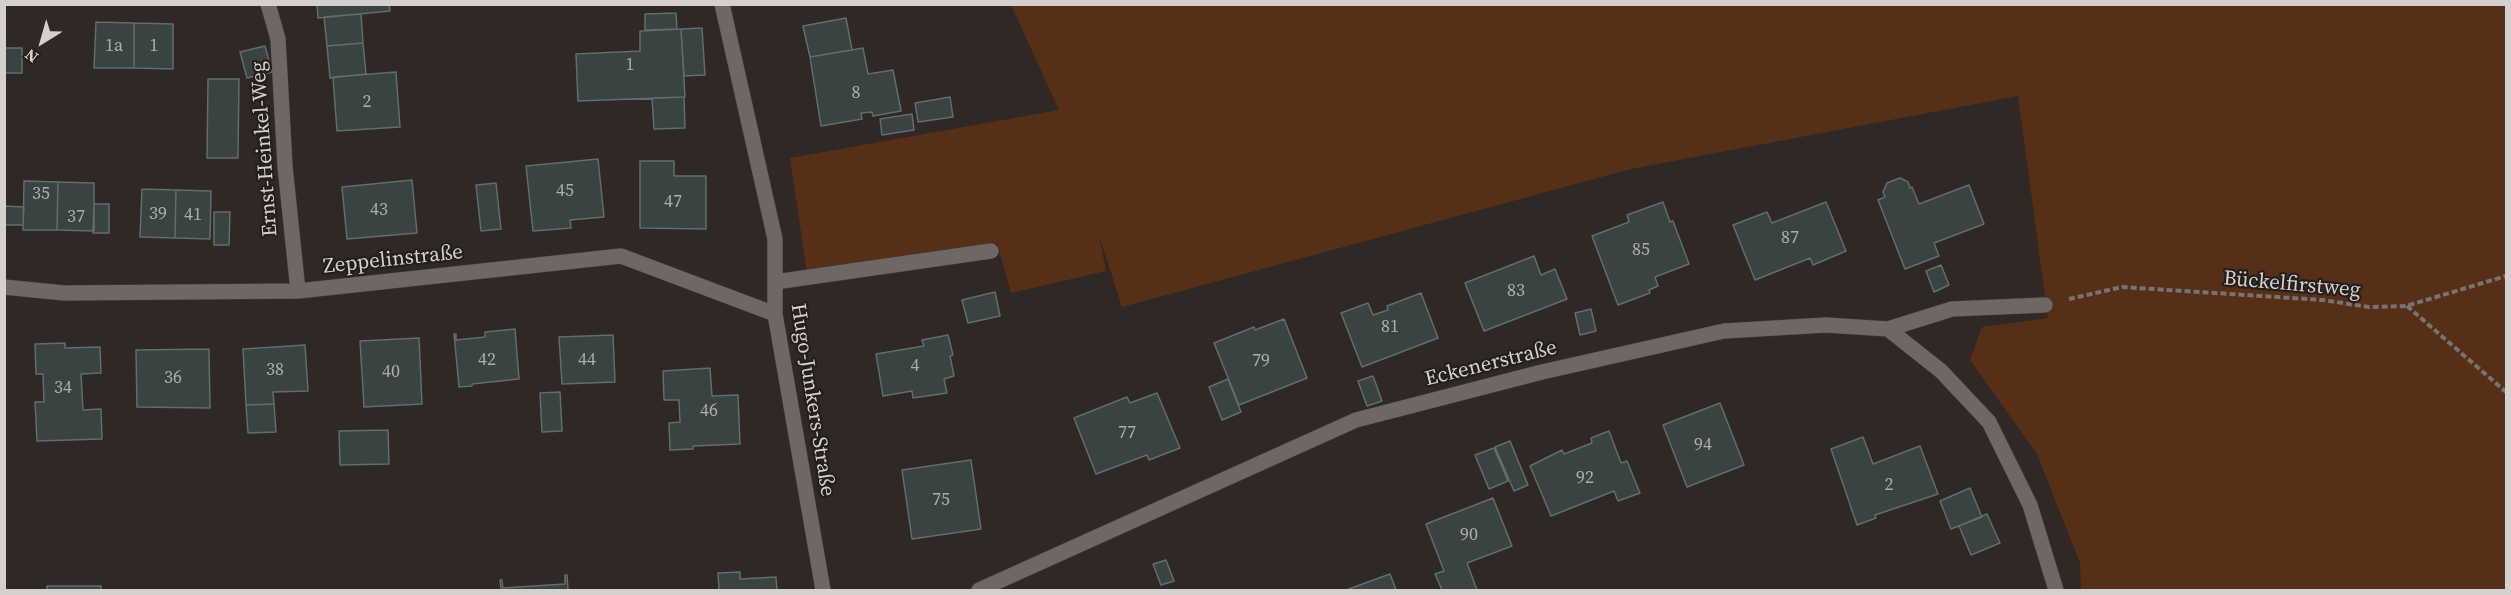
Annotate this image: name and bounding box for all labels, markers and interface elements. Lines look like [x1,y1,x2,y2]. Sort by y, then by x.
north arrow [12,12,72,72]
house number: 1a [105,35,123,57]
house number: 1 [150,35,158,57]
text: N [20,44,42,69]
house number: 1 [626,54,634,76]
street label: Ernst-Heinkel-Weg [246,60,284,238]
house number: 8 [852,82,860,104]
house number: 2 [363,91,371,113]
house number: 45 [556,180,574,202]
house number: 35 [32,183,50,205]
house number: 47 [664,191,682,213]
house number: 43 [370,199,388,221]
house number: 39 [149,203,167,225]
house number: 41 [184,204,202,226]
house number: 37 [67,206,85,228]
house number: 87 [1781,227,1799,249]
house number: 85 [1632,239,1650,261]
street label: Zeppelinstraße [322,240,464,280]
street label: Bückelfirstweg [2222,266,2362,304]
house number: 83 [1507,280,1525,302]
street label: Hugo-Junkers-Straße [784,302,840,498]
house number: 81 [1381,316,1399,338]
street label: Eckenerstraße [1422,335,1560,393]
house number: 42 [478,349,496,371]
house number: 44 [578,349,596,371]
house number: 79 [1252,350,1270,372]
house number: 4 [911,355,919,377]
house number: 38 [266,359,284,381]
house number: 40 [382,361,400,383]
house number: 36 [164,367,182,389]
house number: 34 [54,377,72,399]
house number: 46 [700,400,718,422]
house number: 77 [1118,422,1136,444]
house number: 94 [1694,434,1712,456]
house number: 92 [1576,467,1594,489]
house number: 2 [1885,474,1893,496]
house number: 75 [932,489,950,511]
house number: 90 [1460,524,1478,546]

